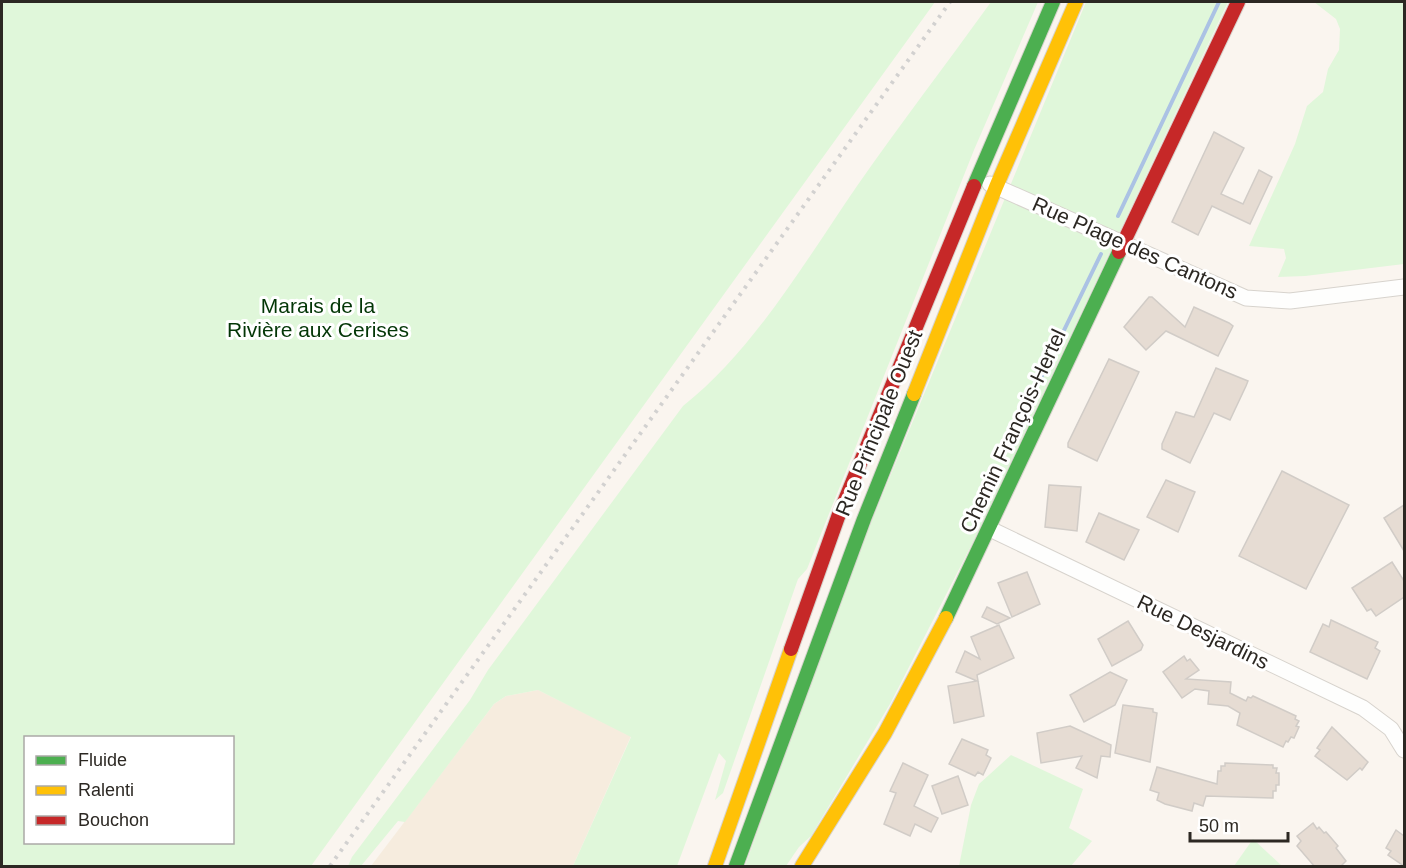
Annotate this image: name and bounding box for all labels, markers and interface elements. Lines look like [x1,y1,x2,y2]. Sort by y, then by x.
street label: Rue Plage des Cantons [1029,192,1241,303]
park label: Marais de la Rivière aux Cerises [227,294,409,341]
street label: Chemin François-Hertel [955,325,1070,536]
street label: Rue Principale Ouest [831,326,926,519]
street label: Rue Desjardins [1134,590,1273,673]
legend [24,736,234,844]
text: Fluide [78,750,127,770]
text: Ralenti [78,780,134,800]
scale bar [1190,805,1288,843]
text: Bouchon [78,810,149,830]
text: 50 m [1199,816,1239,836]

